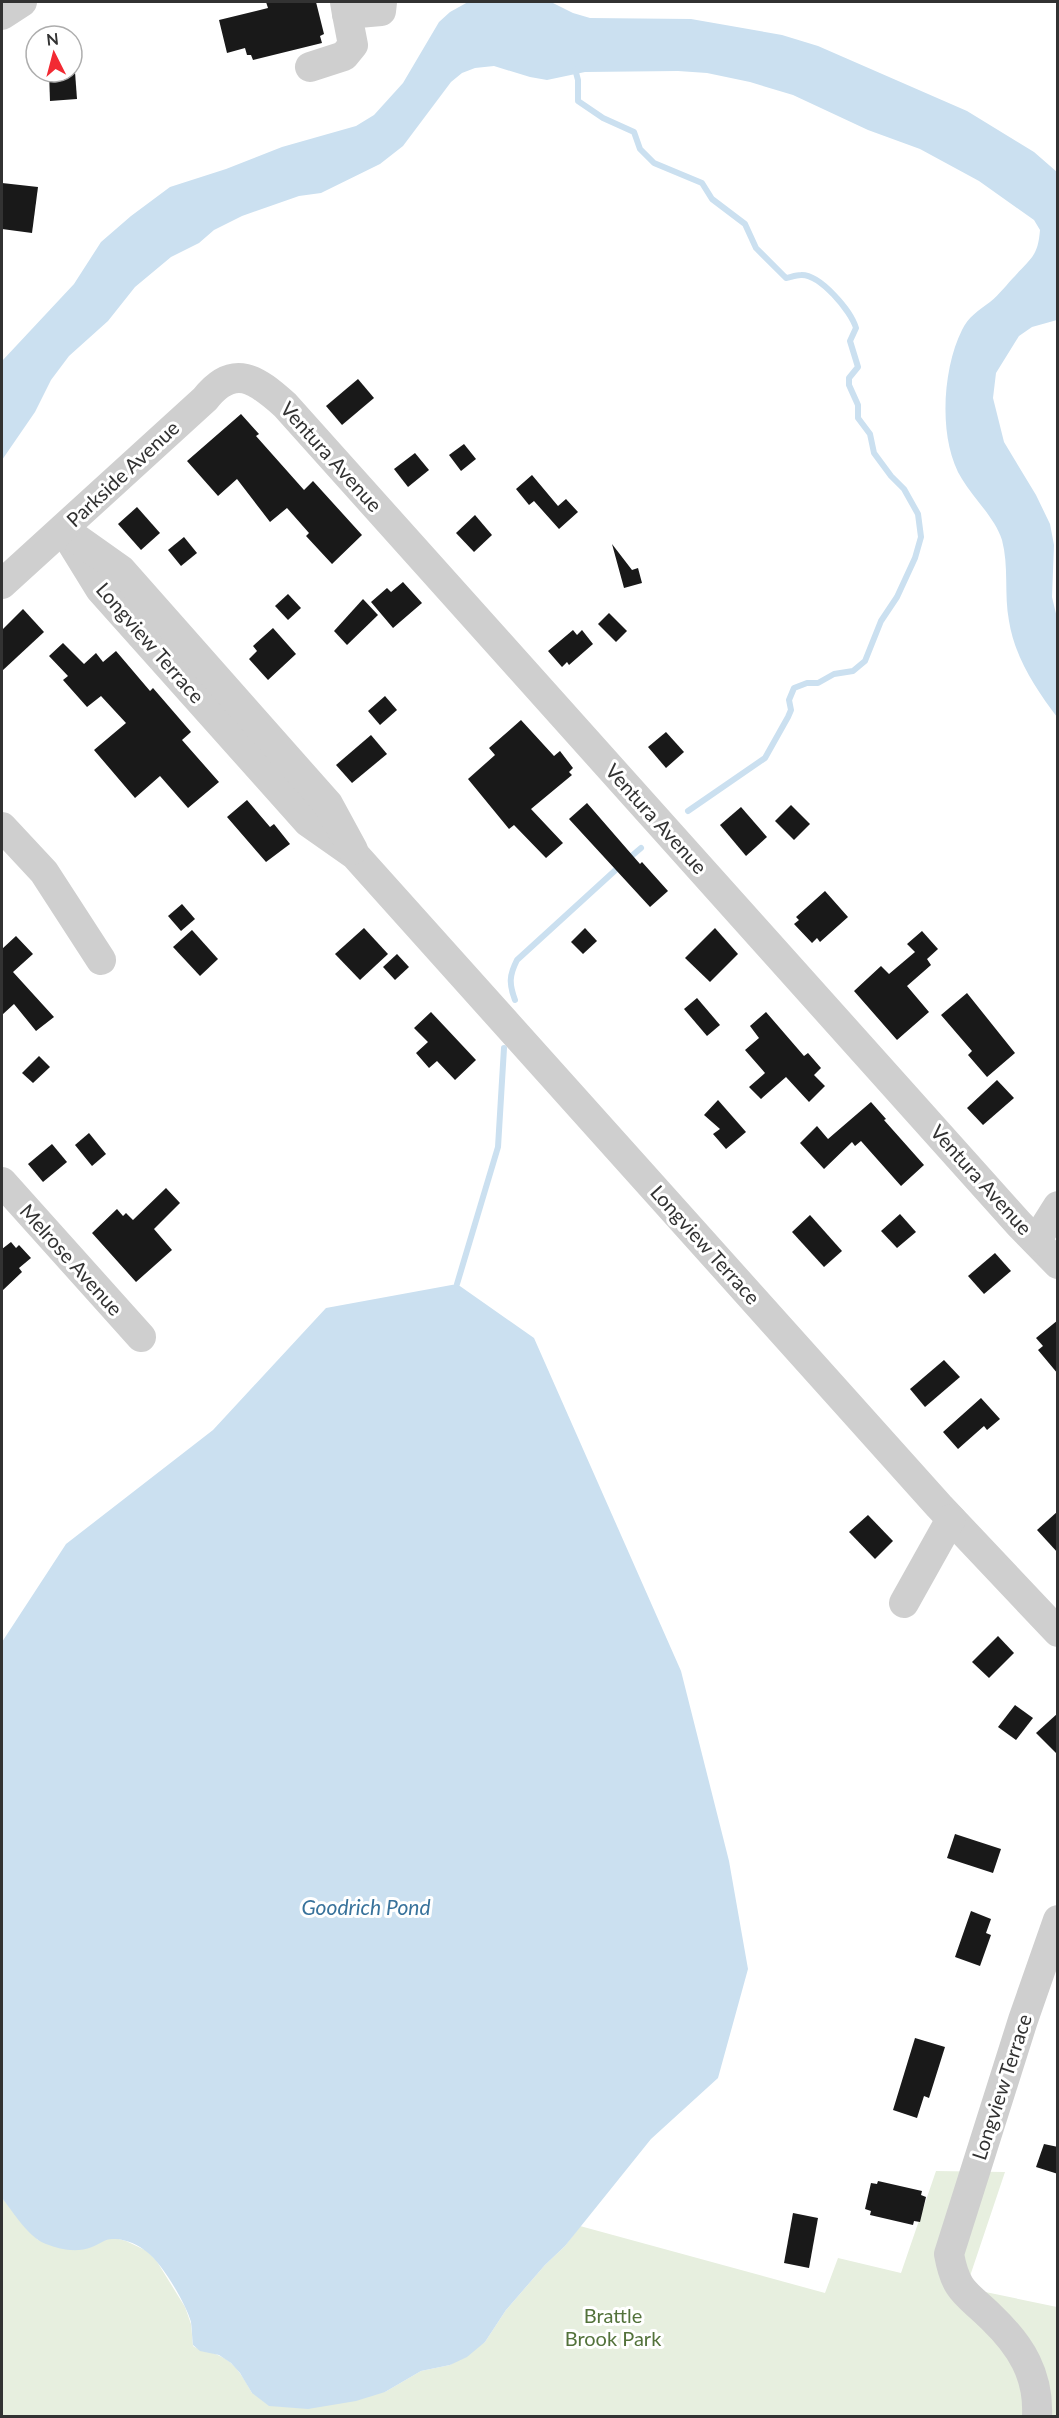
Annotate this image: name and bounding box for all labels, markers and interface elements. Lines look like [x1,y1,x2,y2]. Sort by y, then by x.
north arrow [24,24,84,84]
text: N [45,28,60,49]
street label: Ventura Avenue [276,396,387,516]
street label: Parkside Avenue [61,415,184,531]
street label: Longview Terrace [92,577,210,708]
street label: Ventura Avenue [601,758,712,878]
street label: Ventura Avenue [926,1119,1037,1239]
street label: Longview Terrace [646,1180,766,1309]
street label: Melrose Avenue [15,1199,128,1320]
water label: Goodrich Pond [301,1894,431,1919]
street label: Longview Terrace [966,2011,1036,2163]
park label: Brattle Brook Park [565,2303,662,2350]

